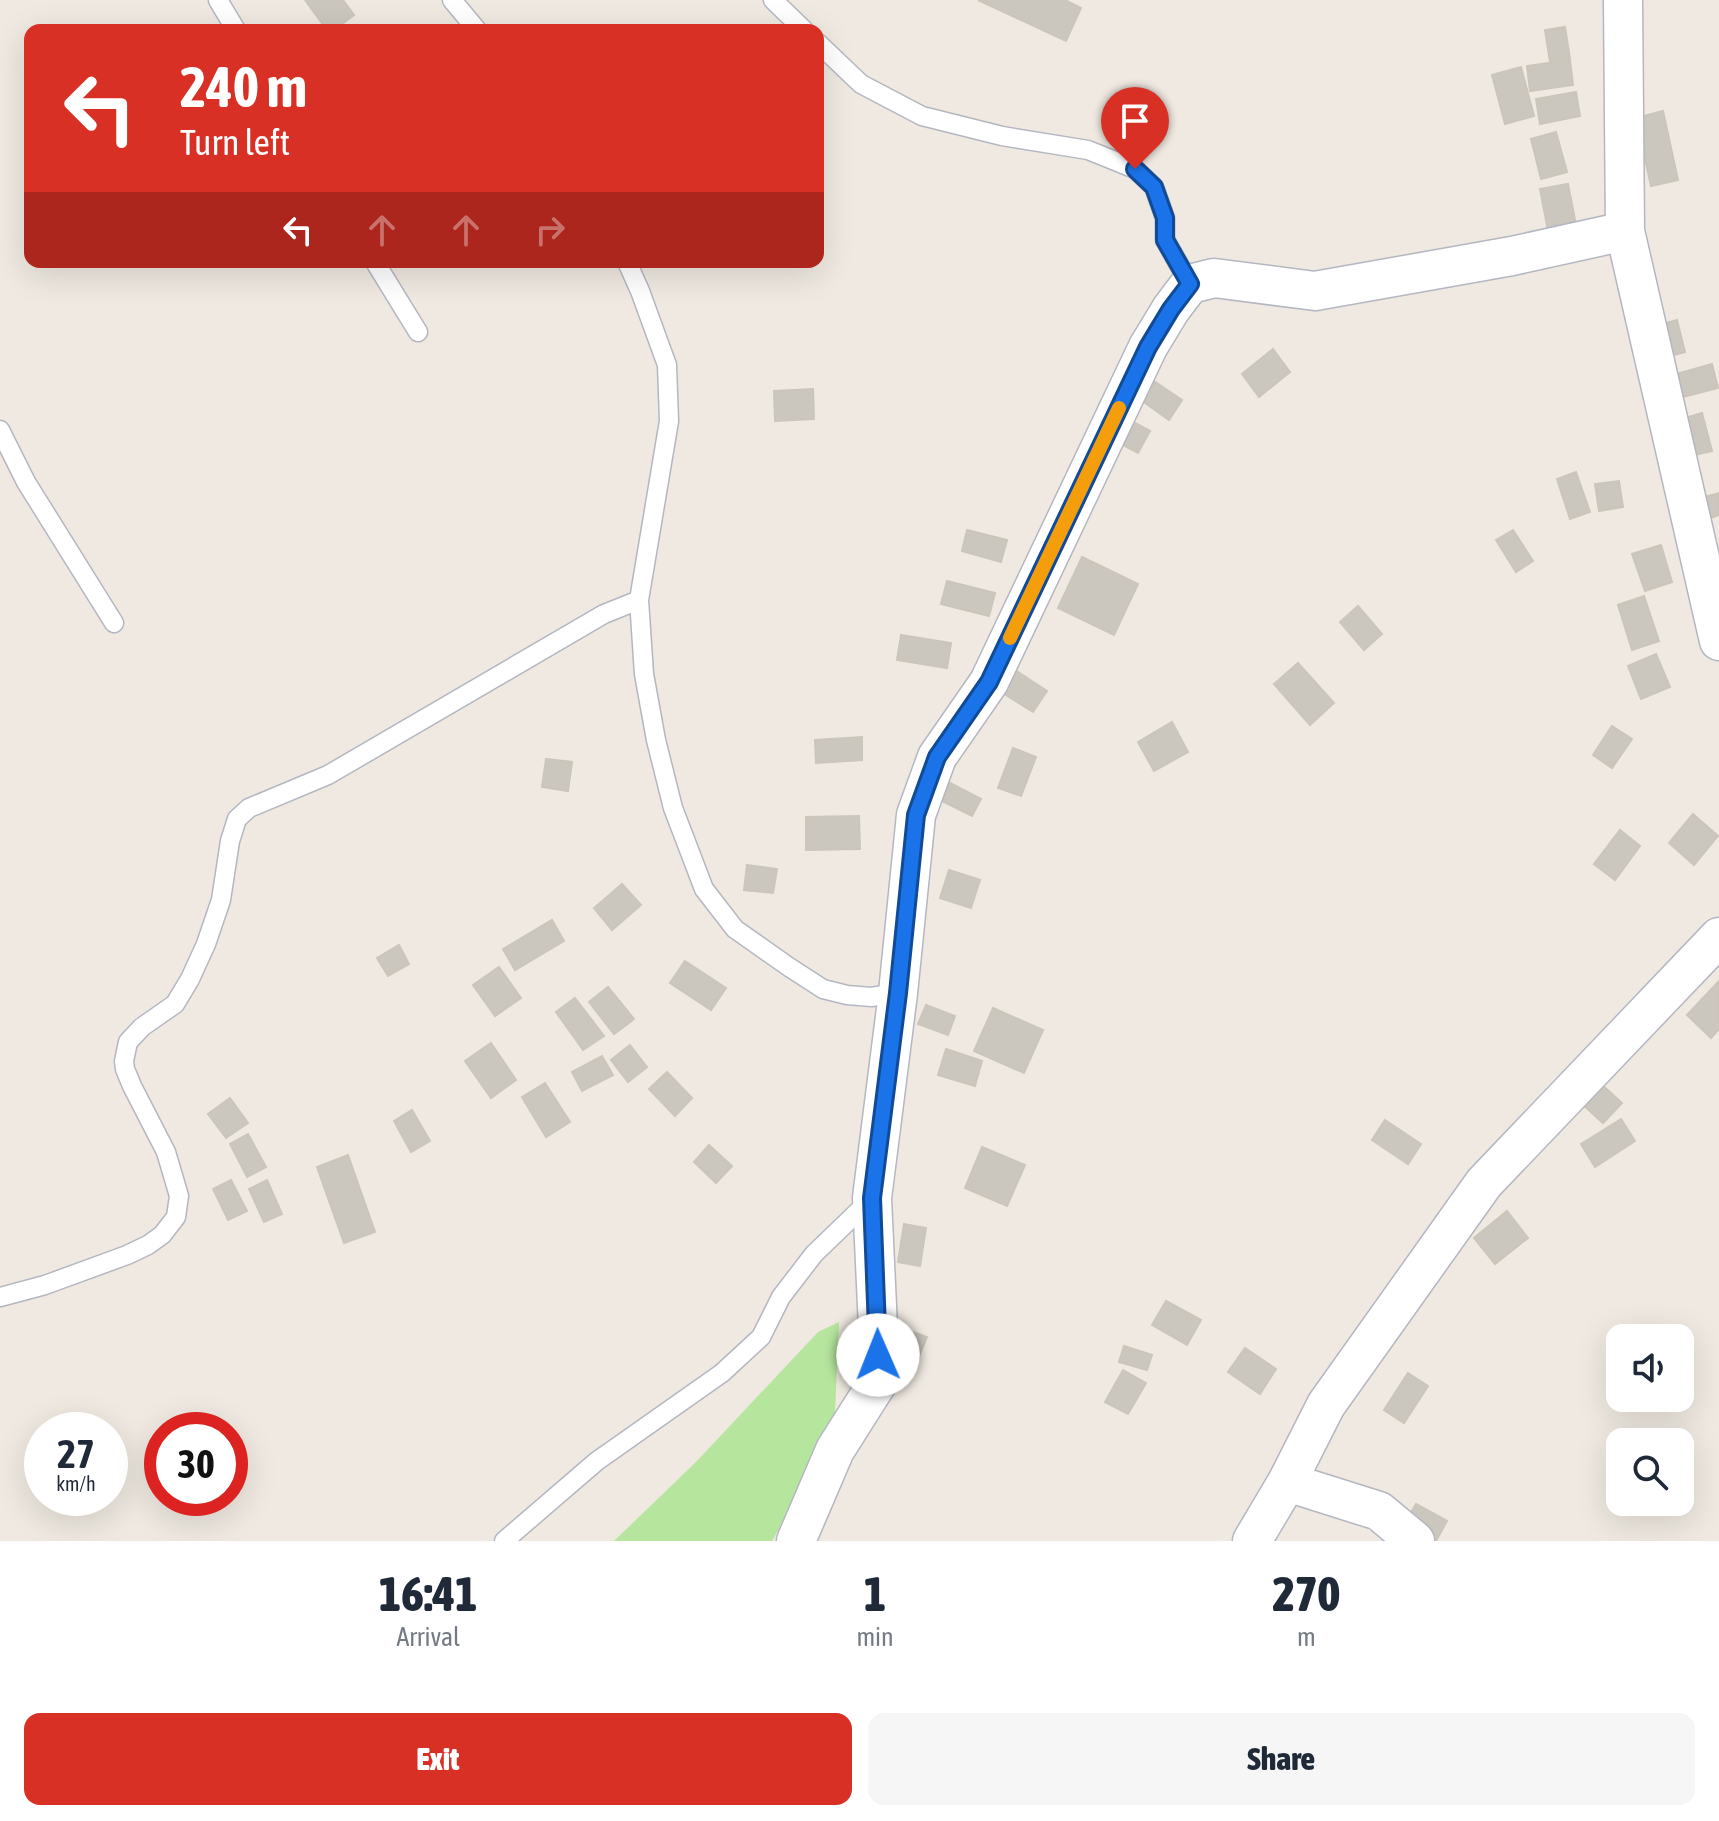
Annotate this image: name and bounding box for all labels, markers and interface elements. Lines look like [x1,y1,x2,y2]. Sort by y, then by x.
text: 240 m [180,55,307,119]
icon: left [48,56,152,160]
pin [1101,87,1169,169]
icon: arrive [1113,99,1157,143]
text: Turn left [180,121,290,163]
icon: left [276,208,320,252]
icon: ahead [360,208,404,252]
icon: ahead [444,208,488,252]
icon: right [528,208,572,252]
position arrow [836,1313,920,1397]
map controls [1606,1324,1694,1516]
button: sound [1606,1324,1694,1412]
speed limit sign: 30 [144,1412,248,1516]
button: search [1606,1428,1694,1516]
text: 27 [57,1431,95,1476]
text: km/h [56,1472,96,1495]
text: 16:41 [379,1566,478,1621]
text: 1 [864,1566,886,1621]
text: 270 [1273,1566,1340,1621]
text: Arrival [396,1622,460,1652]
text: min [856,1622,894,1652]
text: m [1297,1622,1316,1652]
button: Exit [24,1713,852,1805]
button: Share [868,1713,1695,1805]

